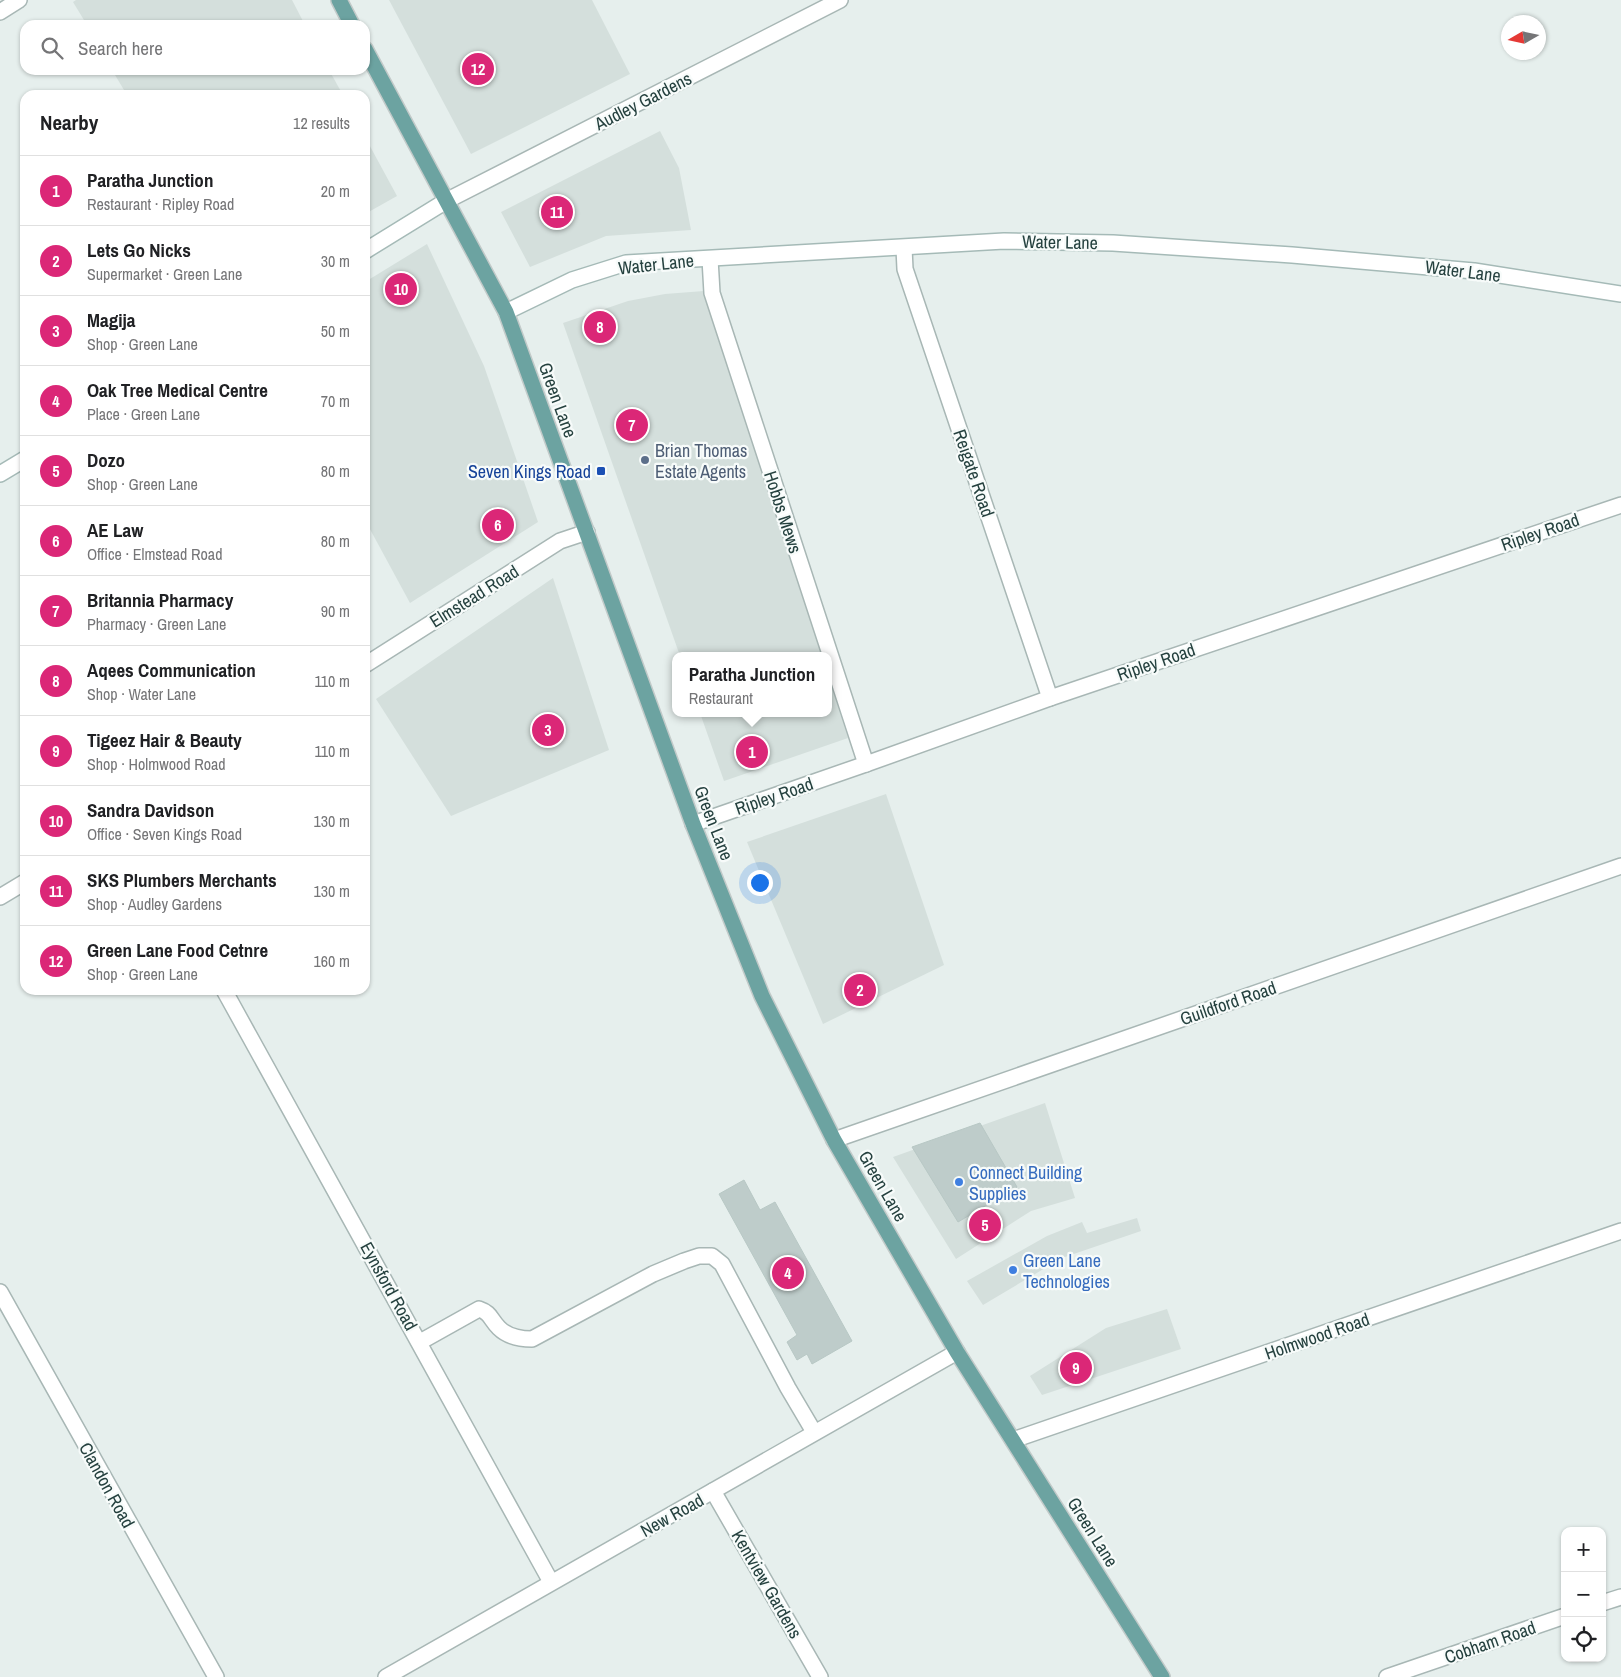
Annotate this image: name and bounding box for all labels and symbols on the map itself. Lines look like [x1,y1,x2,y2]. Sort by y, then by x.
north arrow [1501,15,1546,60]
pin: 12 [462,50,494,88]
street label: Audley Gardens [589,66,696,137]
pin: 11 [541,193,573,231]
street label: Water Lane [1022,229,1098,255]
street label: Water Lane [617,248,695,280]
street label: Water Lane [1424,254,1502,288]
pin: 10 [385,270,417,308]
pin: 8 [584,308,616,346]
street label: Green Lane [533,359,583,441]
pin: 7 [616,406,648,444]
street label: Reigate Road [947,426,1001,520]
place label: Brian Thomas Estate Agents [655,438,747,484]
marker: Brian Thomas Estate Agents [639,454,651,466]
place label: Seven Kings Road [468,459,591,484]
marker: Seven Kings Road [595,465,607,477]
street label: Hobbs Mews [758,468,808,556]
pin: 6 [482,506,514,544]
street label: Ripley Road [1498,507,1582,557]
street label: Elmstead Road [425,559,523,633]
street label: Ripley Road [1114,637,1198,687]
pin: 3 [532,711,564,749]
pin: 1 [736,733,768,771]
street label: Ripley Road [732,771,816,821]
street label: Green Lane [688,782,740,864]
your location [747,870,773,896]
pin: 2 [844,971,876,1009]
street label: Guildford Road [1177,975,1279,1031]
street label: Green Lane [853,1146,913,1226]
place label: Connect Building Supplies [969,1160,1083,1206]
marker: Connect Building Supplies [953,1176,965,1188]
pin: 5 [969,1206,1001,1244]
street label: Eynsford Road [354,1237,424,1335]
place label: Green Lane Technologies [1023,1248,1110,1294]
pin: 4 [772,1254,804,1292]
marker: Green Lane Technologies [1007,1264,1019,1276]
street label: Holmwood Road [1261,1306,1373,1366]
pin: 9 [1060,1349,1092,1387]
street label: Clandon Road [73,1438,141,1532]
street label: New Road [636,1487,708,1543]
street label: Green Lane [1062,1492,1124,1572]
street label: Kentview Gardens [726,1525,808,1643]
street label: Cobham Road [1441,1615,1539,1669]

